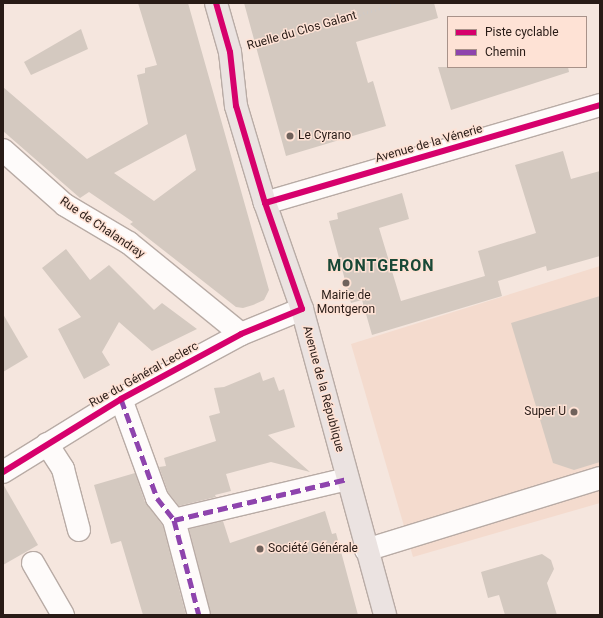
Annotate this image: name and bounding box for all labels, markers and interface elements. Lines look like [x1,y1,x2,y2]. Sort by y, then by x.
street label: Ruelle du Clos Galant [246,8,358,54]
legend [447,16,587,68]
text: Piste cyclable [485,25,559,39]
text: Chemin [485,45,526,59]
street label: Avenue de la Vénerie [374,122,484,166]
place label: Le Cyrano [298,129,351,143]
marker: Le Cyrano [285,131,295,141]
street label: Rue de Chalandray [57,194,147,262]
district label: MONTGERON [327,256,435,276]
marker: Mairie de Montgeron [341,278,351,288]
place label: Mairie de Montgeron [317,289,375,317]
street label: Avenue de la République [299,324,347,454]
street label: Rue du Général Leclerc [87,339,201,411]
place label: Super U [524,405,566,419]
marker: Super U [569,407,579,417]
place label: Société Générale [268,542,358,556]
marker: Société Générale [255,544,265,554]

